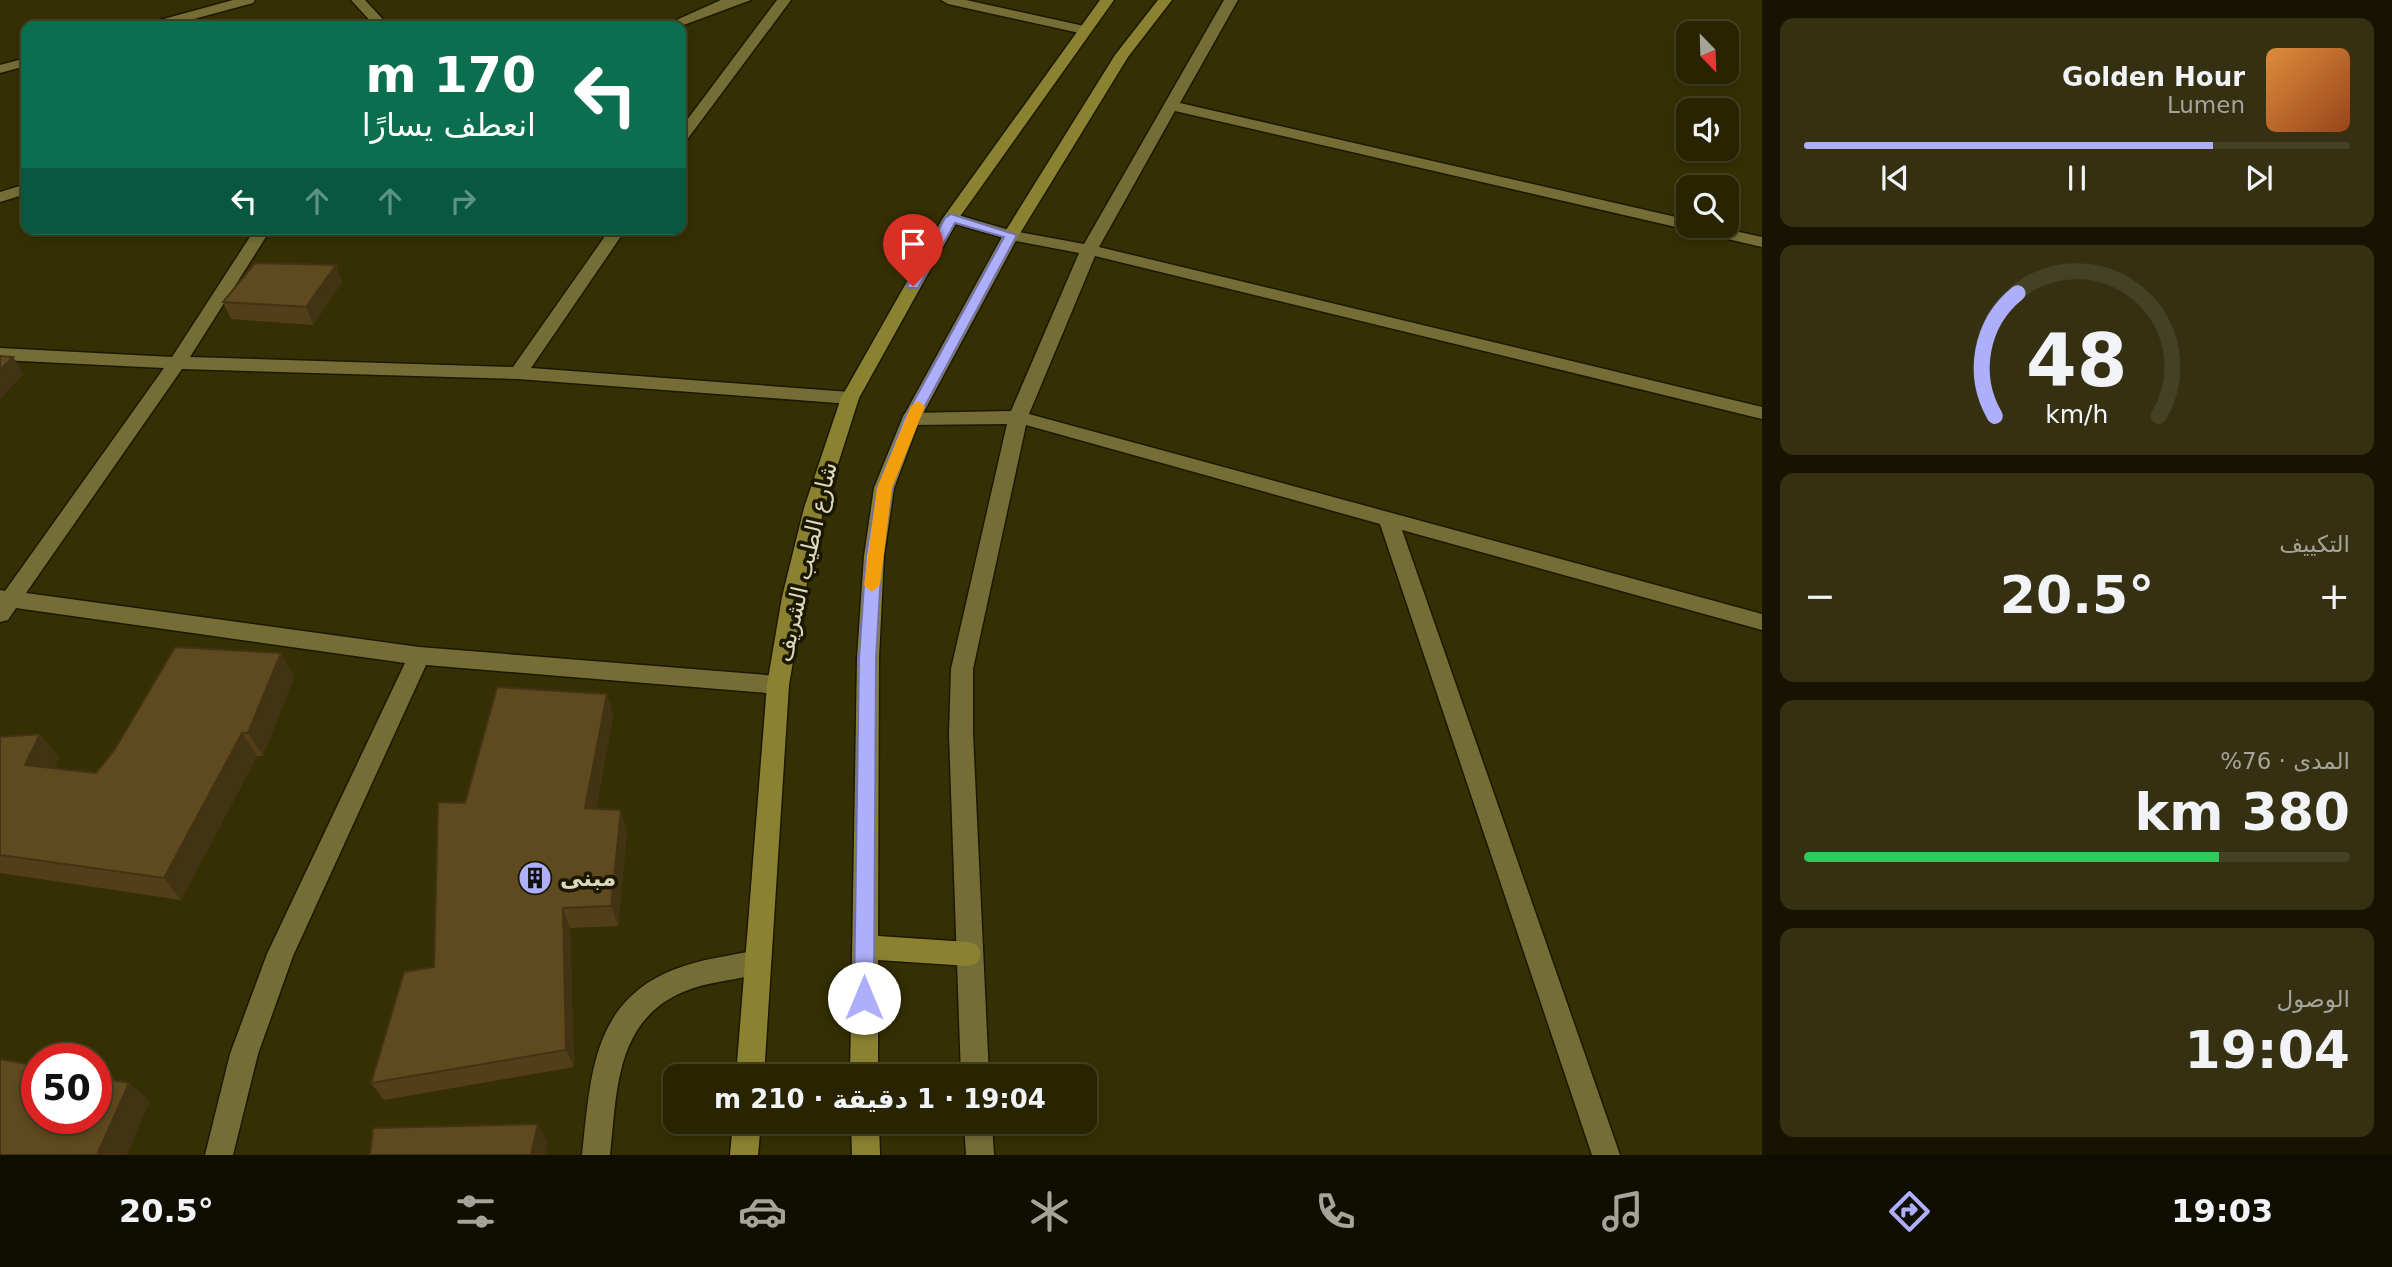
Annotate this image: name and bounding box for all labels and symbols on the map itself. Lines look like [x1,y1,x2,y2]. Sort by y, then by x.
north arrow [1676,21,1740,84]
pin [883,214,943,286]
street label: شارع الطيب الشريف [770,460,843,665]
building icon: مبنى [516,859,554,897]
place label: مبنى [560,865,616,891]
position arrow [827,961,901,1035]
speed limit sign: 50 [21,1043,112,1134]

